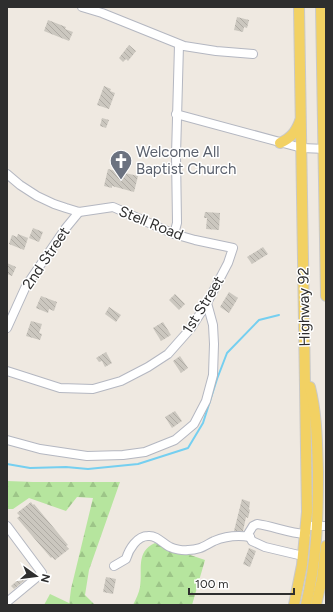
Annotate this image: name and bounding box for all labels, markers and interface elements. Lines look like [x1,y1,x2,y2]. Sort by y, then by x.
place label: Welcome All Baptist Church [136,143,236,178]
church icon: Welcome All Baptist Church [108,148,134,181]
street label: Stell Road [116,202,186,244]
street label: 2nd Street [19,223,74,293]
street label: Highway 92 [294,267,314,347]
street label: 1st Street [178,273,228,337]
north arrow [16,556,56,596]
scale bar [189,570,294,596]
text: N [38,573,53,584]
text: 100 m [195,577,229,591]

